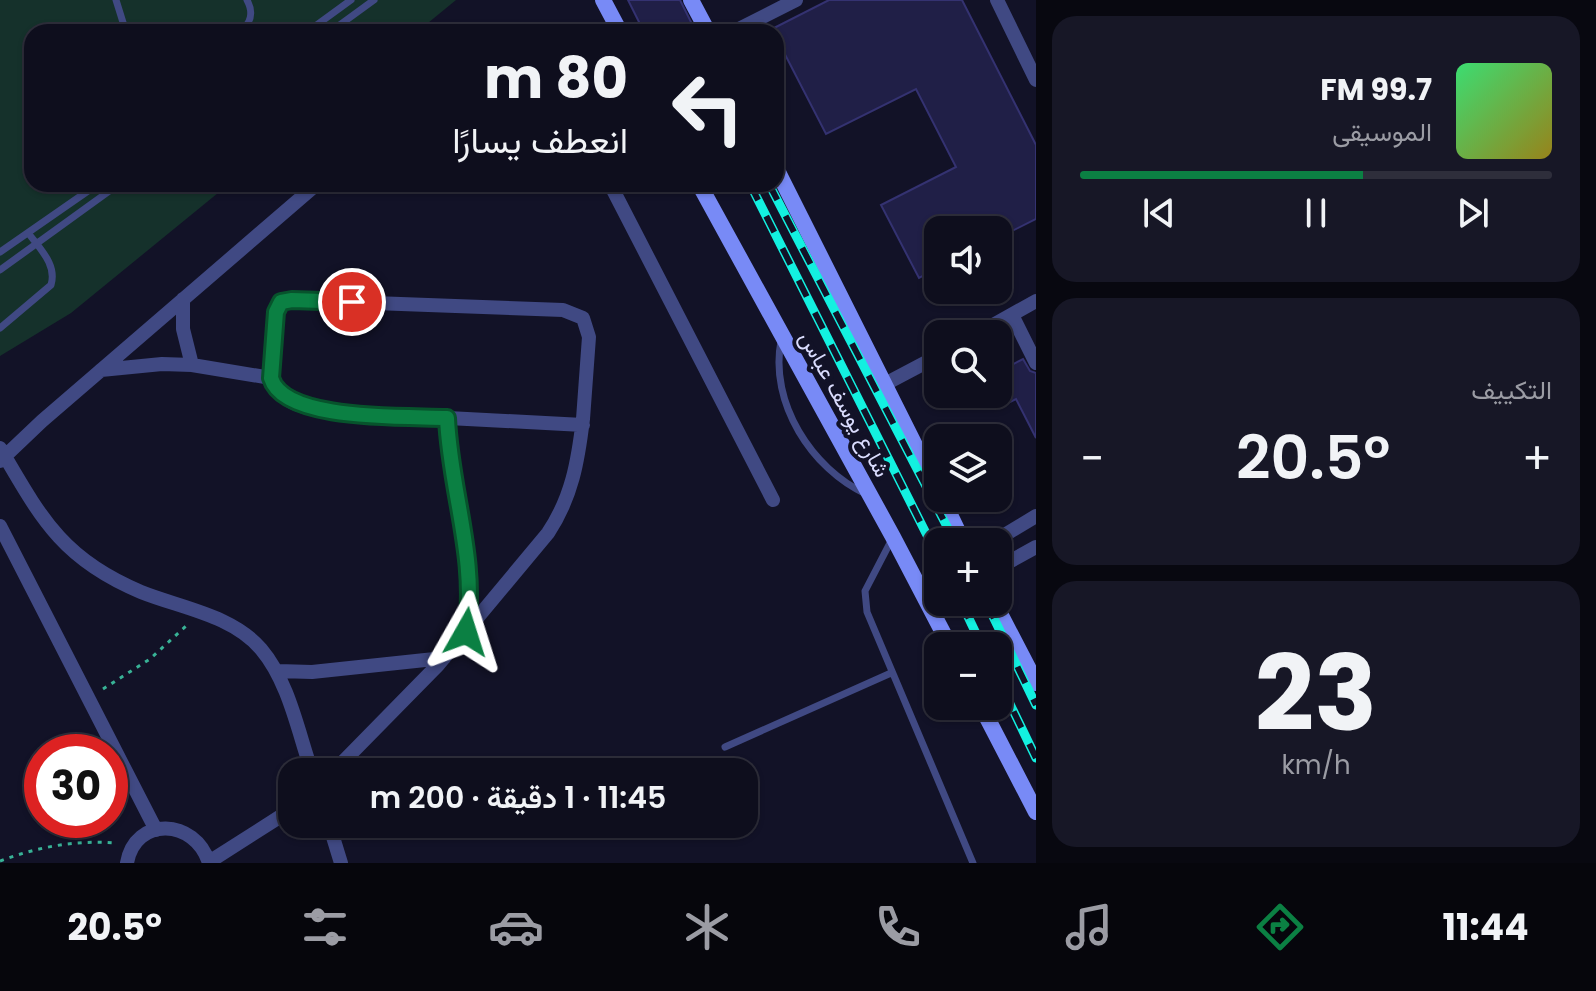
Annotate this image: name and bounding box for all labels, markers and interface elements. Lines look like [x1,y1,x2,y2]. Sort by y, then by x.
text: 80 m [484,39,628,118]
icon: left [656,56,760,160]
text: 99.7 FM [1320,68,1432,111]
text: الموسيقى [1332,114,1432,150]
text: انعطف يسارًا [452,115,628,166]
icon: previous [1137,191,1181,235]
icon: pause [1294,191,1338,235]
icon: next [1451,191,1495,235]
map controls [924,216,1012,720]
button: sound [924,216,1012,304]
pin [318,268,386,336]
icon: arrive [330,280,374,324]
button: search [924,320,1012,408]
street label: شارع يوسف عباس [792,326,898,483]
text: التكييف [1471,372,1552,408]
text: 20.5° [1236,416,1390,500]
button: layers [924,424,1012,512]
text: − [1080,428,1104,489]
text: + [1522,428,1552,489]
button: + [924,528,1012,616]
position arrow [424,590,508,674]
text: 23 [1255,621,1377,766]
button: − [924,632,1012,720]
speed limit sign: 30 [24,734,128,838]
text: km/h [1281,747,1351,783]
text: 11:45 · 1 دقيقة · 200 m [370,776,666,819]
icon: filters [297,899,353,955]
icon: car [488,899,544,955]
icon: climate [679,899,735,955]
icon: phone [870,899,926,955]
icon: music [1061,899,1117,955]
icon: directions [1252,899,1308,955]
text: 20.5° [68,902,162,953]
text: 11:44 [1442,902,1529,953]

